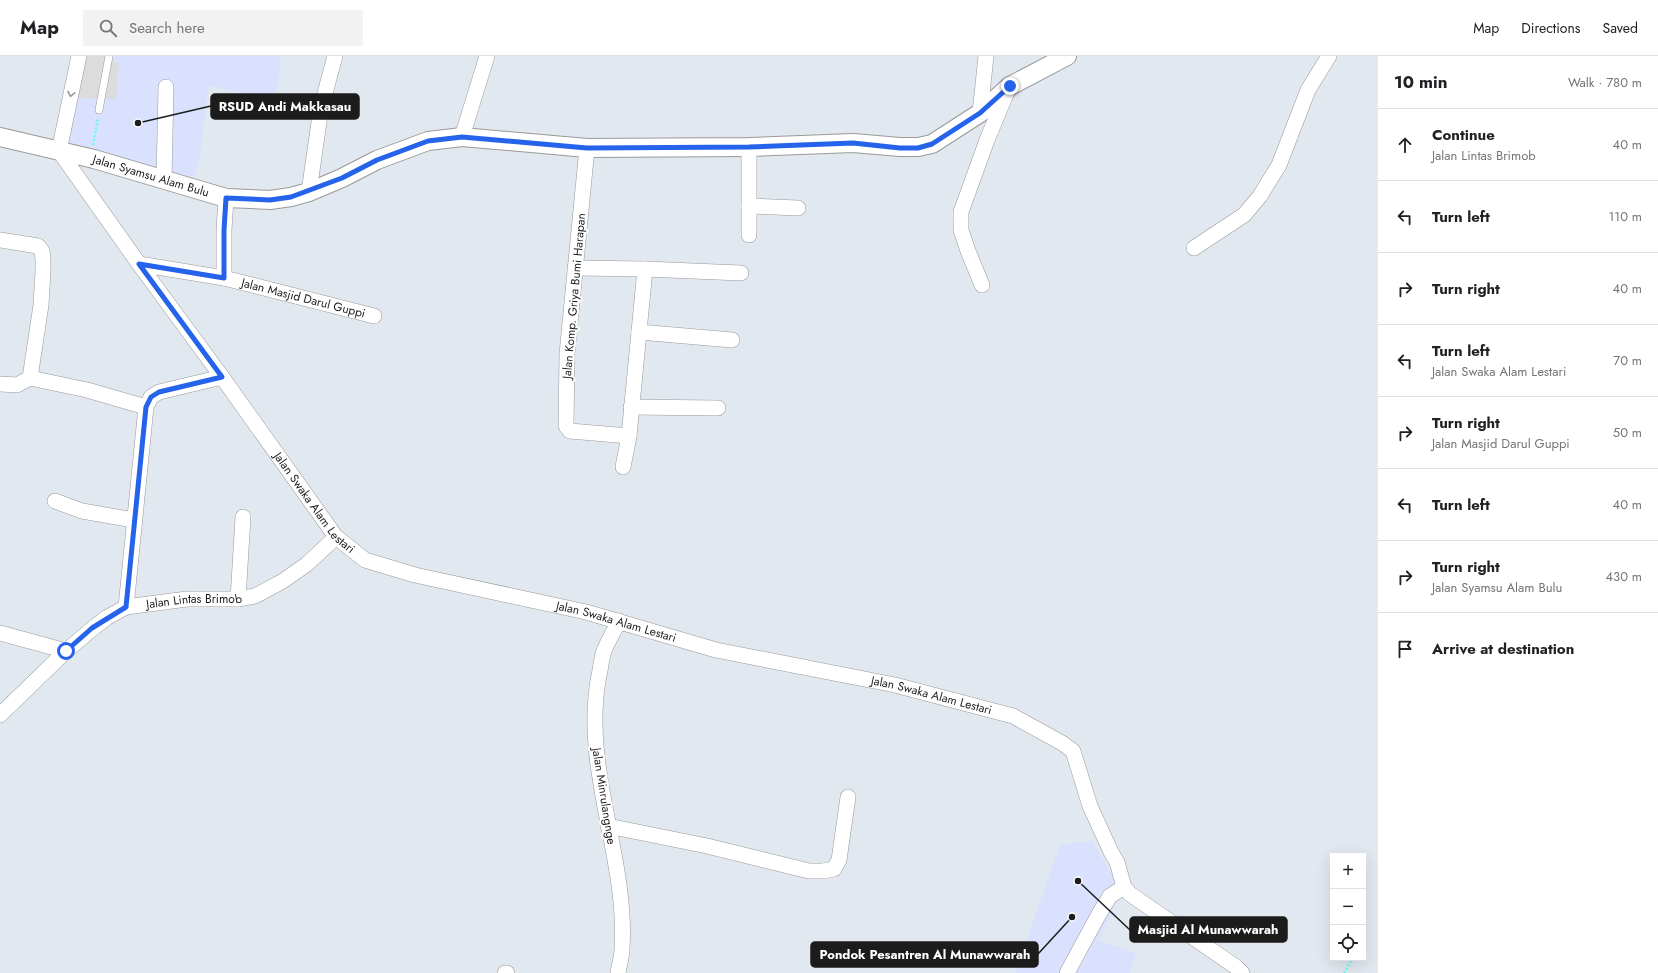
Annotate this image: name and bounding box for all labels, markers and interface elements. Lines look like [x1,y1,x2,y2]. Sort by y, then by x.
search box [83,10,363,46]
text: Map [20,14,59,41]
icon: search [97,17,119,39]
text: Search here [129,17,205,39]
text: Map [1473,18,1499,38]
text: Directions [1521,18,1581,38]
text: Saved [1603,18,1638,38]
text: 10 min [1394,70,1447,94]
text: Walk · 780 m [1568,73,1642,92]
route end [1001,77,1019,95]
one-way arrow [67,91,76,97]
callout: RSUD Andi Makkasau [211,94,359,119]
text: RSUD Andi Makkasau [219,97,351,116]
text: Continue [1432,124,1495,146]
icon: ahead [1394,134,1416,156]
text: 40 m [1613,135,1642,154]
text: Jalan Lintas Brimob [1432,146,1536,165]
street label: Jalan Syamsu Alam Bulu [89,150,211,202]
icon: left [1394,206,1416,228]
text: Turn left [1432,206,1490,228]
text: 110 m [1608,207,1642,226]
street label: Jalan Komp. Griya Bumi Harapan [558,212,590,382]
street label: Jalan Masjid Darul Guppi [237,273,367,322]
icon: right [1394,278,1416,300]
text: Turn right [1432,278,1500,300]
text: 40 m [1613,279,1642,298]
text: Turn left [1432,340,1490,362]
icon: left [1394,350,1416,372]
text: 70 m [1613,351,1642,370]
text: Jalan Swaka Alam Lestari [1432,362,1566,381]
text: Turn right [1432,412,1500,434]
icon: right [1394,422,1416,444]
text: 50 m [1613,423,1642,442]
text: Jalan Masjid Darul Guppi [1432,434,1570,453]
street label: Jalan Swaka Alam Lestari [268,447,359,558]
icon: left [1394,494,1416,516]
text: Turn left [1432,494,1490,516]
text: 40 m [1613,495,1642,514]
text: Turn right [1432,556,1500,578]
icon: right [1394,566,1416,588]
text: 430 m [1605,567,1642,586]
text: Jalan Syamsu Alam Bulu [1432,578,1562,597]
street label: Jalan Lintas Brimob [143,589,243,614]
street label: Jalan Swaka Alam Lestari [552,596,678,647]
icon: arrive [1394,638,1416,660]
text: Arrive at destination [1432,638,1574,660]
route start [57,642,75,660]
street label: Jalan Swaka Alam Lestari [867,671,994,719]
street label: Jalan Minrulangnge [587,744,621,846]
map controls [1330,853,1366,961]
button: + [1330,853,1366,889]
button: − [1330,889,1366,925]
callout: Masjid Al Munawwarah [1130,917,1287,942]
text: Masjid Al Munawwarah [1138,920,1278,939]
button: locate [1330,925,1366,961]
callout: Pondok Pesantren Al Munawwarah [811,942,1038,967]
text: Pondok Pesantren Al Munawwarah [820,945,1031,964]

